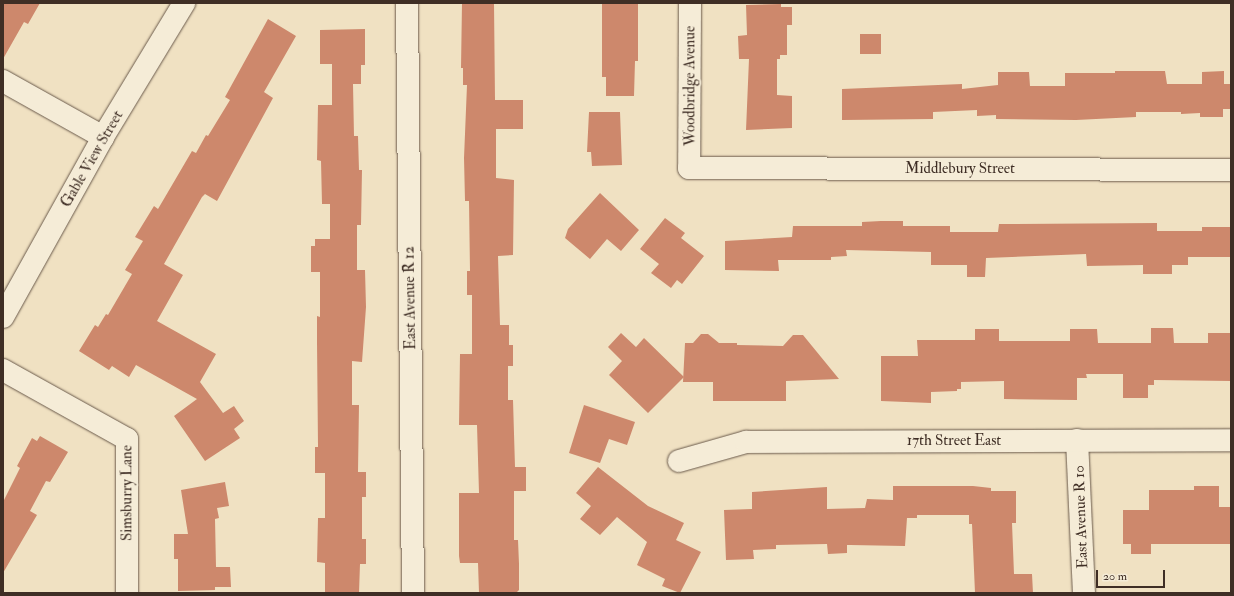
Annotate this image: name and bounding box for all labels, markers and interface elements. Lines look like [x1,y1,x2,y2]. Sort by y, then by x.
street label: Woodbridge Avenue [681,26,699,146]
street label: Gable View Street [57,107,127,211]
street label: Middlebury Street [905,160,1015,178]
street label: East Avenue R 12 [400,246,420,350]
street label: 17th Street East [907,432,1001,450]
street label: Simsburry Lane [118,445,136,541]
street label: East Avenue R 10 [1070,465,1092,569]
scale bar [1098,562,1167,588]
text: 20 m [1103,569,1127,584]

